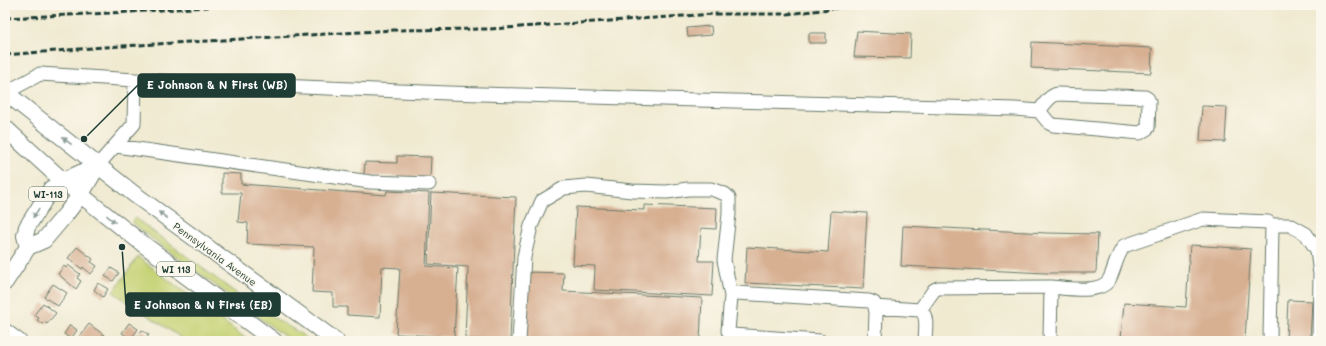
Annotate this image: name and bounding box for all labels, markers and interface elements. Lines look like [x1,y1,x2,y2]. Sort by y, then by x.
callout: E Johnson & N First (WB) [138,74,295,97]
text: E Johnson & N First (WB) [147,77,287,92]
one-way arrow [62,136,73,145]
road number: WI-113 [29,187,67,201]
one-way arrow [32,208,40,218]
one-way arrow [157,211,168,219]
one-way arrow [106,214,117,223]
street label: Pennsylvania Avenue [170,219,260,289]
road number: WI 113 [157,262,195,276]
callout: E Johnson & N First (EB) [126,293,280,316]
text: E Johnson & N First (EB) [134,297,272,312]

